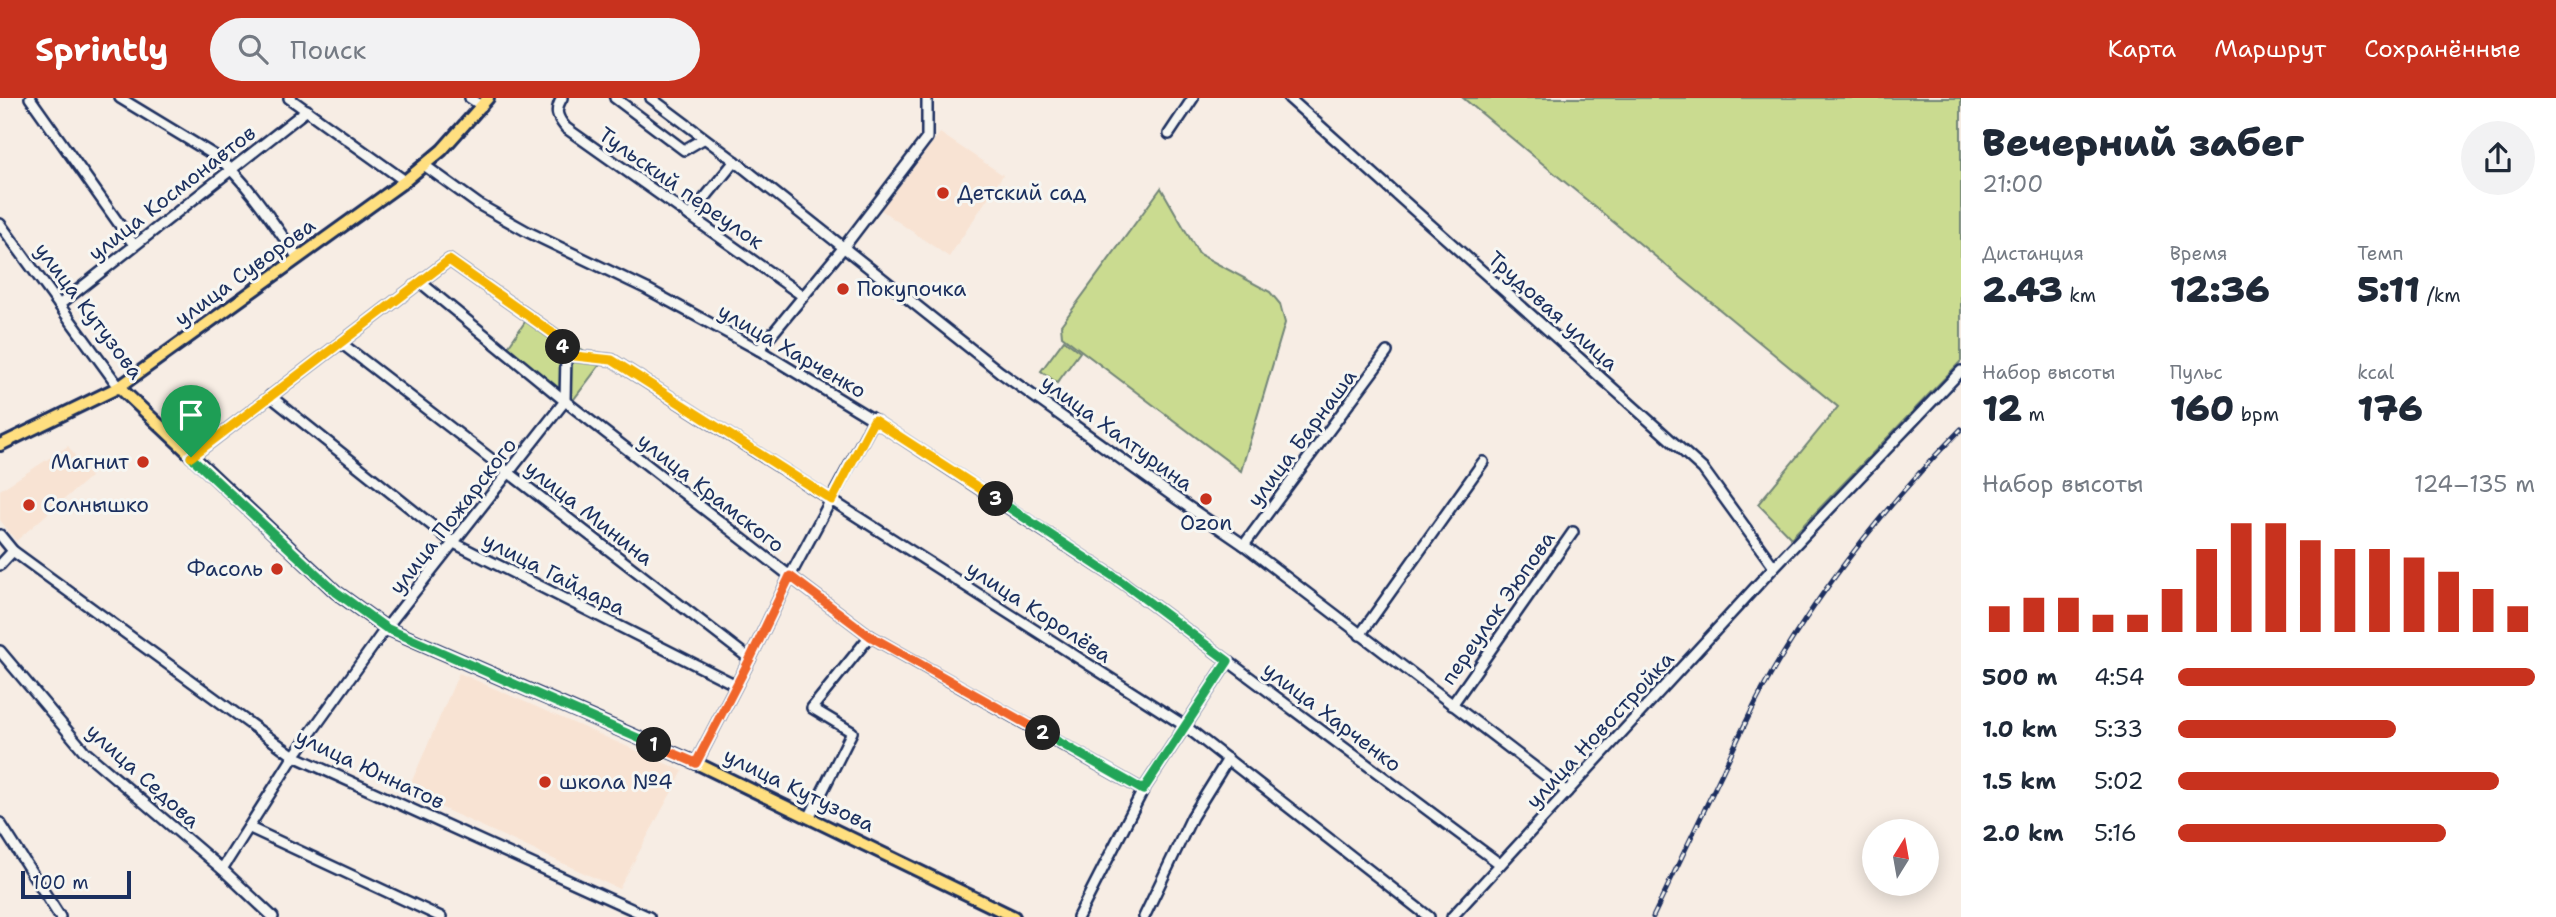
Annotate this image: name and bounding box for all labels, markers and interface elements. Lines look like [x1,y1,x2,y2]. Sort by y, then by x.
search box [210,18,700,81]
text: Sprintly [35,27,168,72]
icon: search [234,30,272,68]
text: Поиск [290,32,366,67]
text: Карта [2108,33,2176,65]
text: Маршрут [2214,33,2326,65]
text: Сохранённые [2364,33,2521,65]
text: Вечерний забег [1982,117,2304,168]
street label: улица Космонавтов [82,119,262,267]
street label: Тульский переулок [593,120,769,256]
button: share [2461,121,2535,195]
text: 21:00 [1982,169,2043,199]
place label: Детский сад [957,179,1086,207]
marker: Детский сад [935,185,951,201]
street label: улица Суворова [169,211,321,333]
street label: улица Кутузова [28,237,150,385]
text: Дистанция [1982,241,2084,266]
text: Время [2170,241,2228,266]
text: Темп [2357,241,2403,266]
street label: Трудовая улица [1482,245,1624,377]
text: 2.43 [1982,266,2063,313]
text: 12:36 [2170,266,2270,313]
text: 5:11 [2357,266,2420,313]
place label: Покупочка [857,275,966,303]
marker: Покупочка [835,281,851,297]
text: km [2063,283,2096,308]
text: /km [2420,283,2461,308]
street label: улица Харченко [713,297,871,405]
pin: 4 [546,330,580,364]
text: 4 [556,334,569,359]
text: Набор высоты [1982,360,2115,385]
text: Пульс [2170,360,2223,385]
text: kcal [2357,360,2394,385]
street label: улица Барнаша [1241,363,1363,513]
street label: улица Халтурина [1035,368,1199,498]
pin [161,385,221,457]
text: 12 [1982,385,2022,432]
text: 160 [2170,385,2234,432]
text: 176 [2357,385,2423,432]
icon: arrive [172,396,210,434]
text: m [2022,402,2045,427]
text: bpm [2234,402,2279,427]
street label: улица Крамского [632,427,790,559]
street label: улица Пожарского [383,432,523,600]
place label: Магнит [51,448,129,476]
marker: Магнит [135,454,151,470]
street label: улица Минина [519,454,659,572]
text: Набор высоты [1982,469,2143,499]
text: 124–135 m [2414,469,2535,499]
pin: 3 [978,482,1014,516]
text: 3 [989,486,1002,511]
place label: Солнышко [43,491,149,519]
marker: Ozon [1198,491,1214,507]
marker: Солнышко [21,497,37,513]
place label: Ozon [1180,509,1232,537]
street label: улица Гайдара [478,526,630,622]
street label: переулок Эюпова [1434,526,1562,690]
place label: Фасоль [187,555,263,583]
street label: улица Королёва [961,555,1117,669]
marker: Фасоль [269,561,285,577]
street label: улица Новостройка [1520,645,1680,815]
street label: улица Харченко [1257,656,1407,778]
text: 500 m [1982,662,2057,692]
text: 4:54 [2094,662,2145,692]
text: 1.0 km [1982,714,2057,744]
text: 5:33 [2094,714,2143,744]
pin: 2 [1026,716,1060,750]
street label: улица Седова [80,717,206,835]
text: 2 [1036,720,1049,745]
street label: улица Юннатов [291,722,449,816]
pin: 1 [636,728,672,762]
text: 1 [649,732,658,757]
street label: улица Кутузова [719,741,879,839]
text: 1.5 km [1982,766,2056,796]
text: 5:02 [2094,766,2144,796]
place label: школа №4 [559,768,673,796]
marker: школа №4 [537,774,553,790]
text: 2.0 km [1982,818,2064,848]
text: 5:16 [2094,818,2137,848]
north arrow [1862,819,1939,896]
map controls [1862,819,1939,896]
scale bar [21,868,131,900]
text: 100 m [32,870,89,895]

